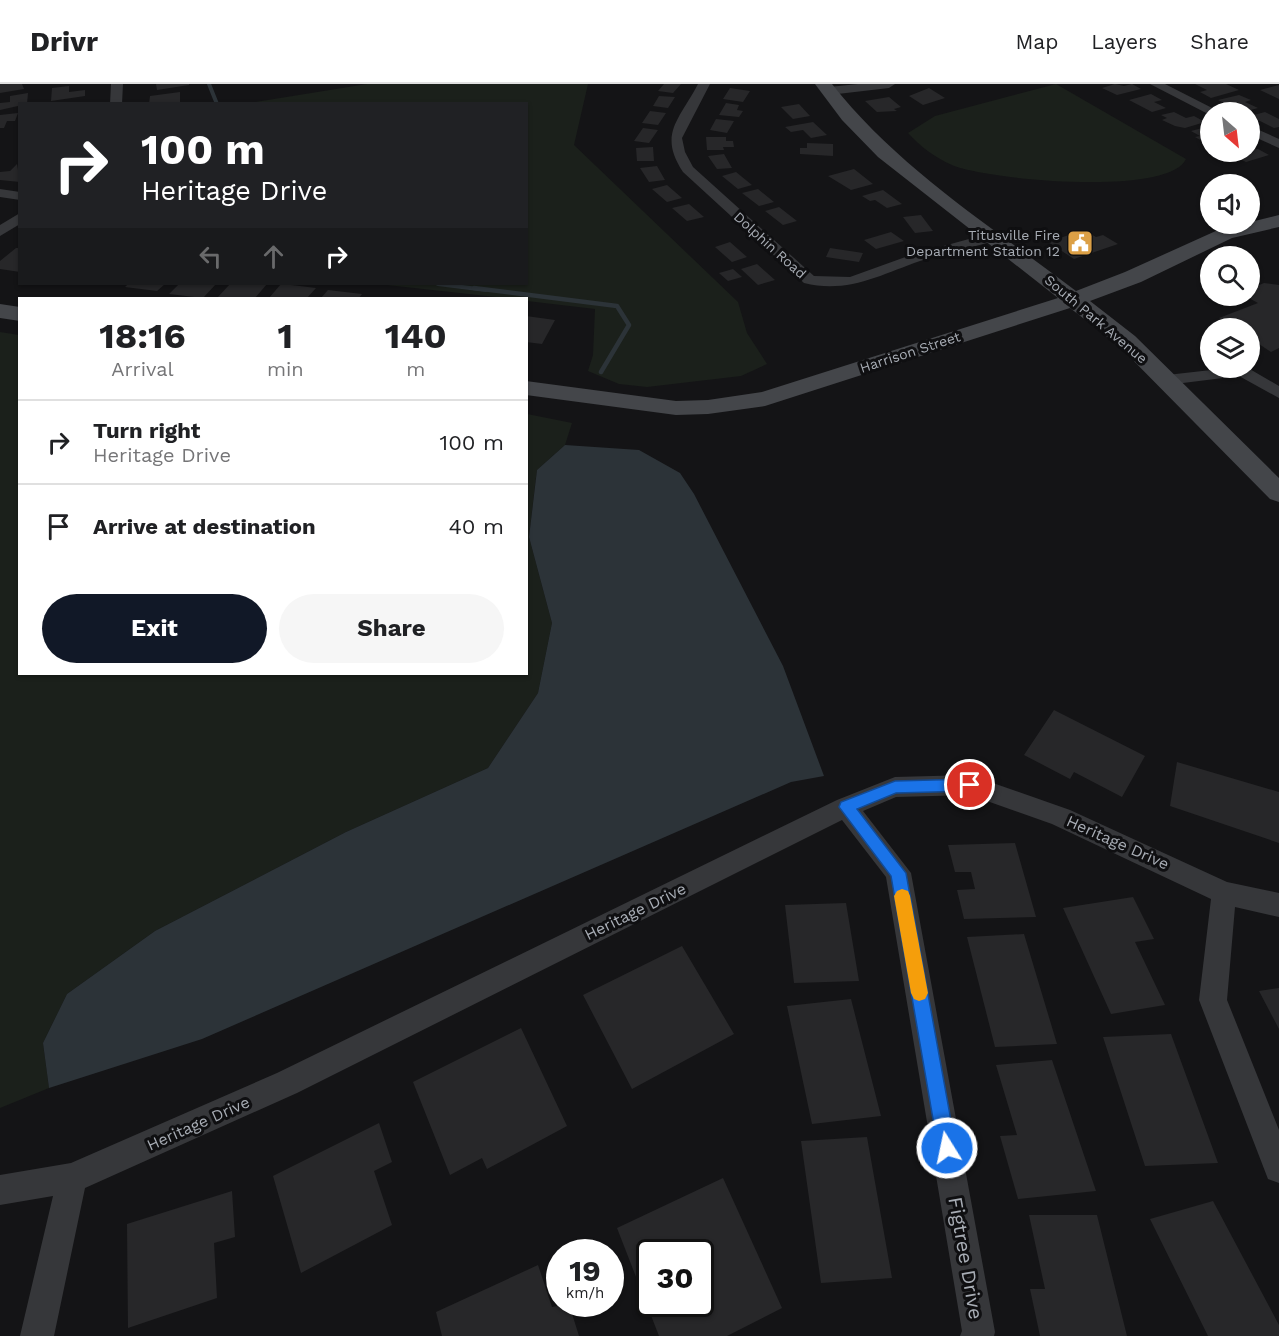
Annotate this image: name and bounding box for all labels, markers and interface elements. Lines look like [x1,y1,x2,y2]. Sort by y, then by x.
text: Drivr [30,25,98,58]
text: Map [1015,29,1058,54]
text: Layers [1091,29,1157,54]
text: Share [1190,29,1249,54]
north arrow [1200,102,1260,162]
map controls [1200,102,1260,378]
text: 100 m [141,125,265,174]
icon: right [42,126,120,204]
button: sound [1200,174,1260,234]
text: Heritage Drive [141,175,327,207]
street label: Dolphin Road [731,208,809,282]
place label: Titusville Fire Department Station 12 [906,227,1060,259]
public building icon: Titusville Fire Department Station 12 [1065,228,1095,258]
icon: left [194,240,227,273]
icon: ahead [257,240,290,273]
icon: right [320,240,353,273]
button: search [1200,246,1260,306]
street label: South Park Avenue [1042,271,1150,367]
text: 18:16 [99,315,186,357]
text: 1 [278,315,293,357]
text: 140 [385,315,447,357]
button: layers [1200,318,1260,378]
street label: Harrison Street [858,328,962,376]
text: Arrival [111,357,174,381]
text: min [267,357,304,381]
text: m [406,357,425,381]
text: Turn right [93,418,200,443]
icon: right [42,426,75,459]
text: 100 m [440,430,504,455]
text: Heritage Drive [93,443,231,467]
icon: arrive [42,510,75,543]
text: Arrive at destination [93,514,316,539]
text: 40 m [448,514,504,539]
button: Exit [42,594,267,663]
button: Share [279,594,504,663]
pin [944,759,995,810]
icon: arrive [953,768,986,801]
street label: Heritage Drive [1064,811,1172,874]
street label: Heritage Drive [581,879,689,944]
street label: Heritage Drive [144,1092,252,1155]
position arrow [915,1116,979,1180]
street label: Figtree Drive [943,1195,989,1321]
speed limit sign: 30 [636,1239,714,1317]
text: 19 [569,1253,601,1288]
text: km/h [566,1284,604,1302]

